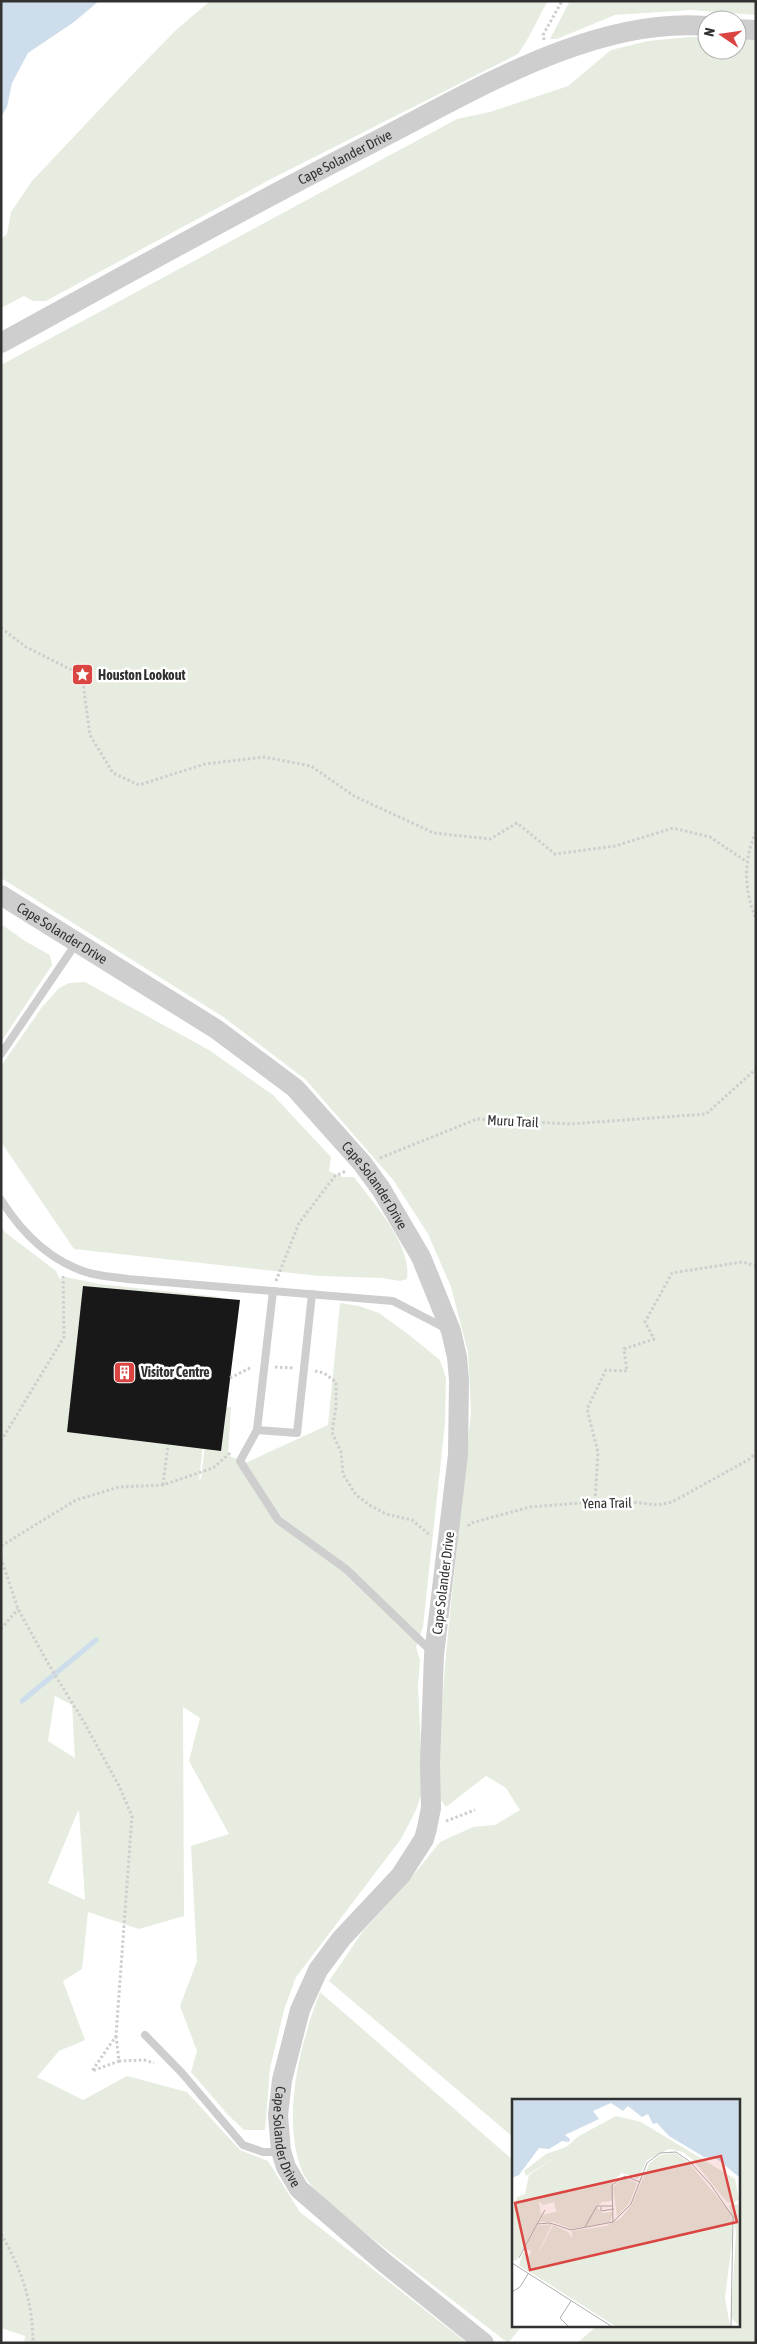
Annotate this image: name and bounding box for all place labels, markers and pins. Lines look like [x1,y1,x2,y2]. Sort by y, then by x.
place icon: Houston Lookout [70,663,94,687]
place label: Houston Lookout [98,667,185,683]
building icon: Visitor Centre [113,1360,137,1384]
place label: Visitor Centre [140,1364,210,1380]

